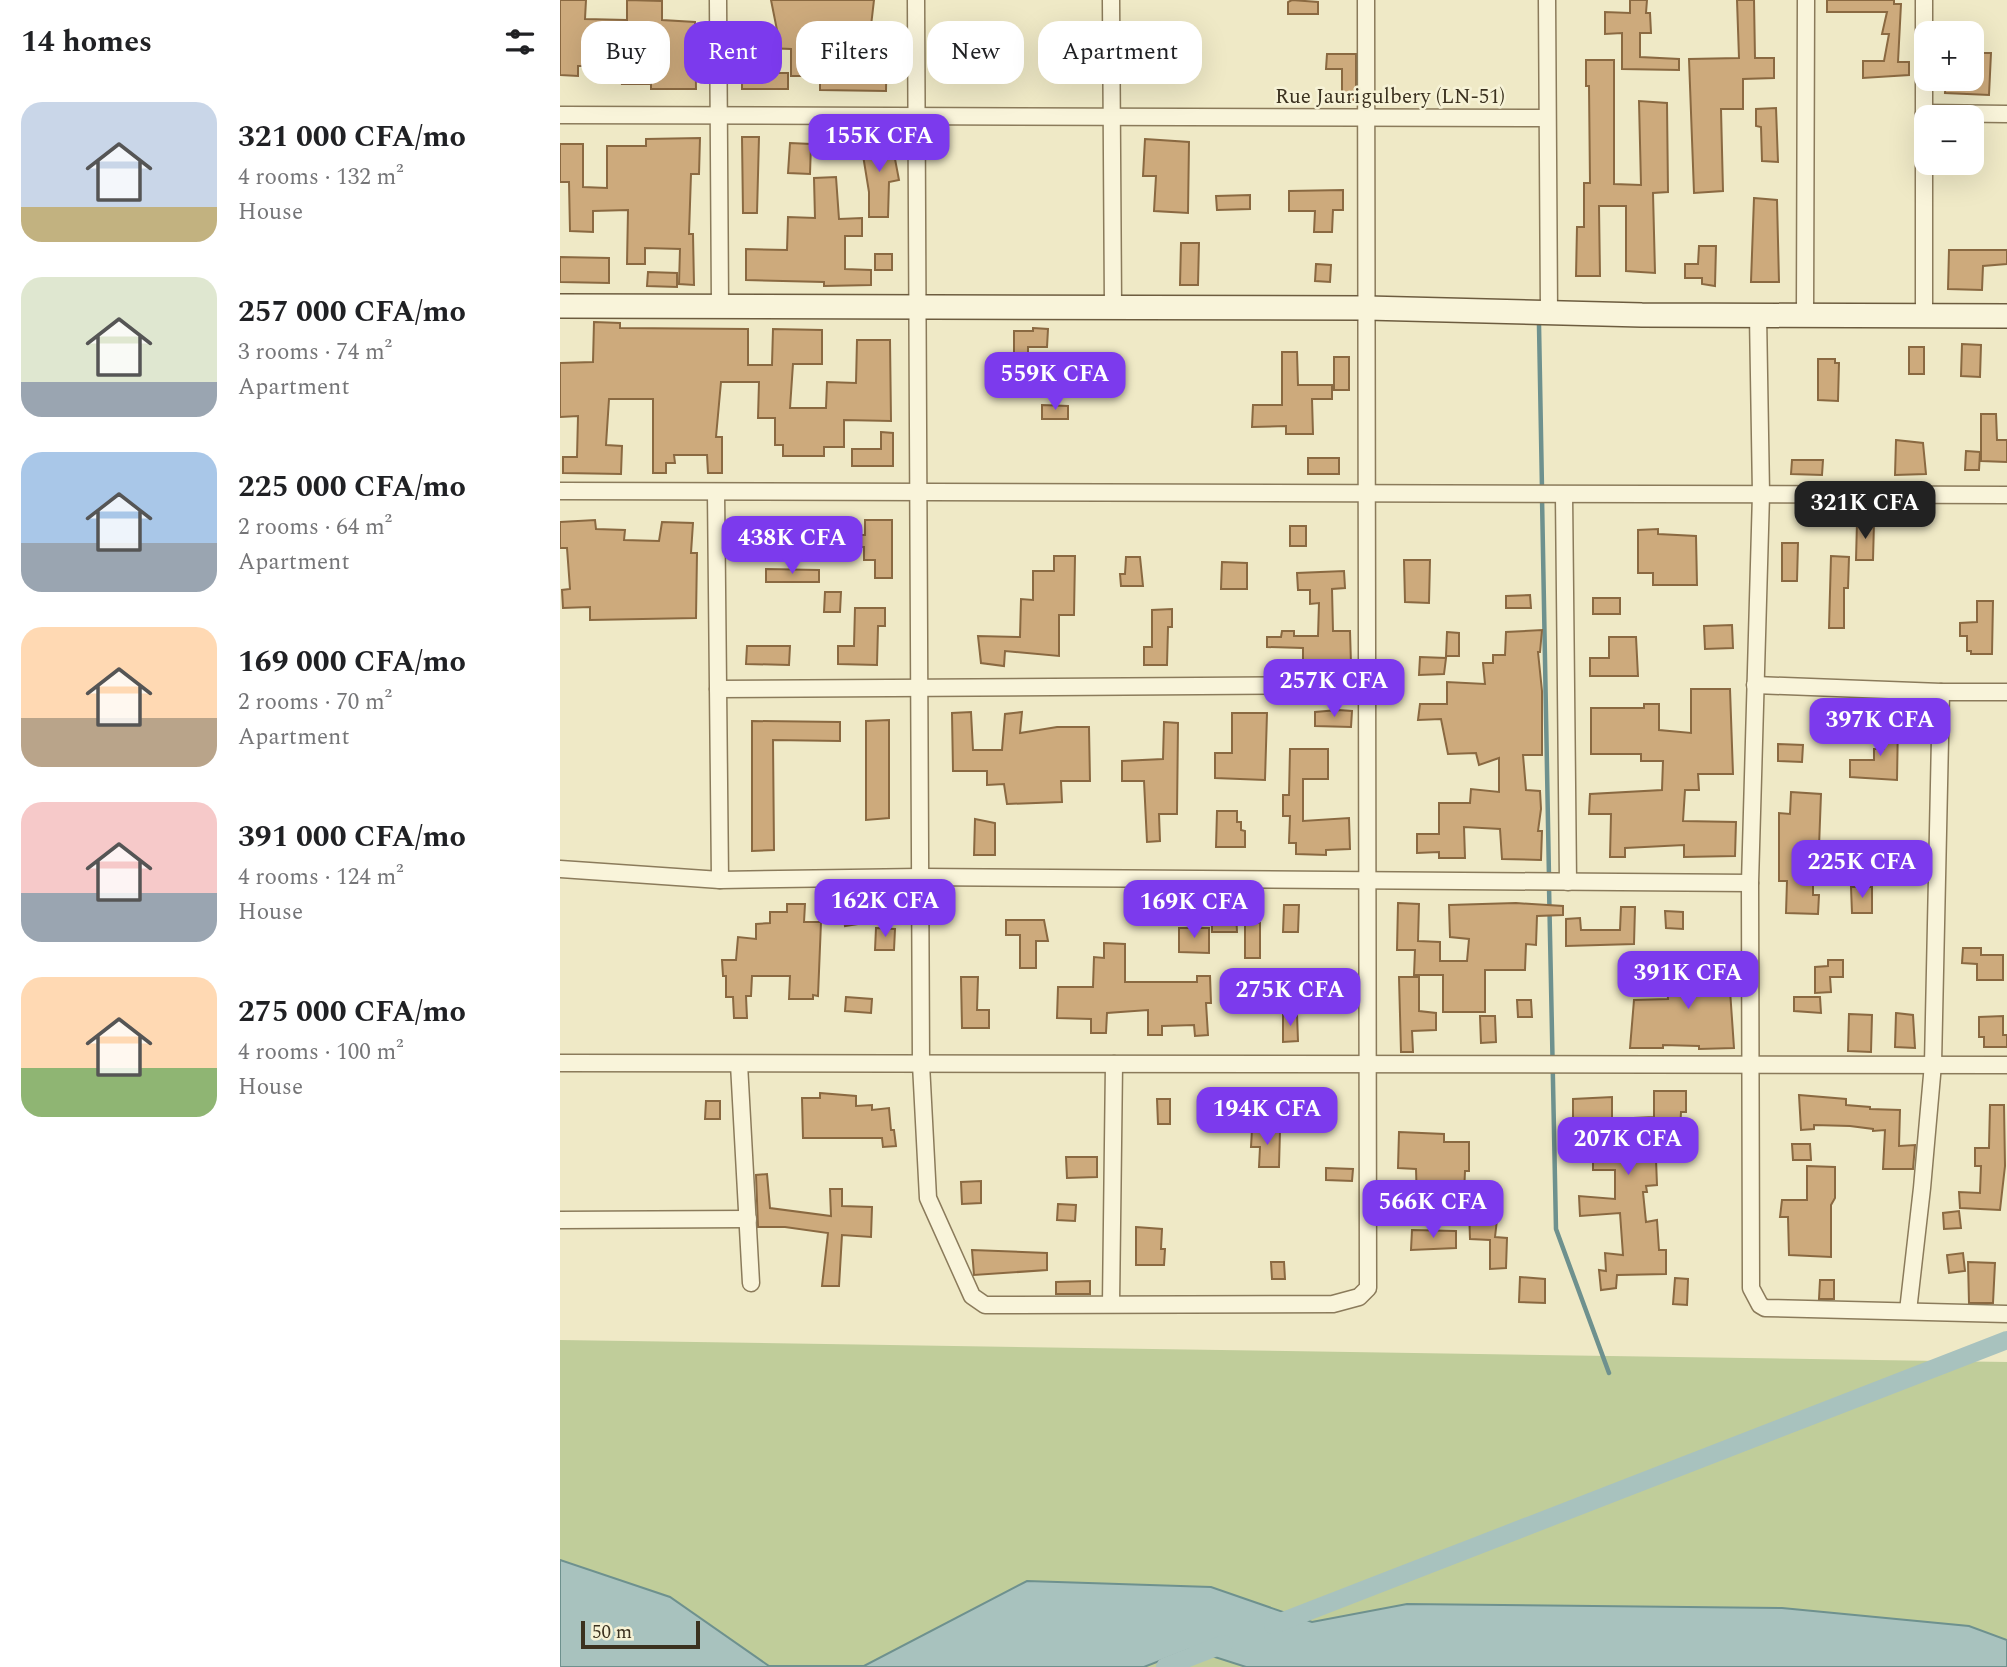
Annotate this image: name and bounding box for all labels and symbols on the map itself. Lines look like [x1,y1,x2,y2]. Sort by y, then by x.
street label: Rue Jaurigulbery (LN-51) [1275,81,1505,113]
pin: 155K CFA [807,114,951,174]
pin: 559K CFA [983,352,1127,412]
pin: 321K CFA [1793,482,1937,541]
pin: 438K CFA [720,516,864,576]
pin: 257K CFA [1262,660,1406,719]
pin: 397K CFA [1808,698,1952,758]
pin: 225K CFA [1790,841,1934,900]
pin: 162K CFA [813,880,957,939]
pin: 169K CFA [1122,880,1266,940]
pin: 391K CFA [1616,951,1760,1011]
pin: 275K CFA [1218,968,1362,1028]
pin: 194K CFA [1195,1088,1339,1147]
pin: 207K CFA [1556,1118,1700,1177]
pin: 566K CFA [1361,1180,1505,1240]
scale bar [581,1618,700,1650]

